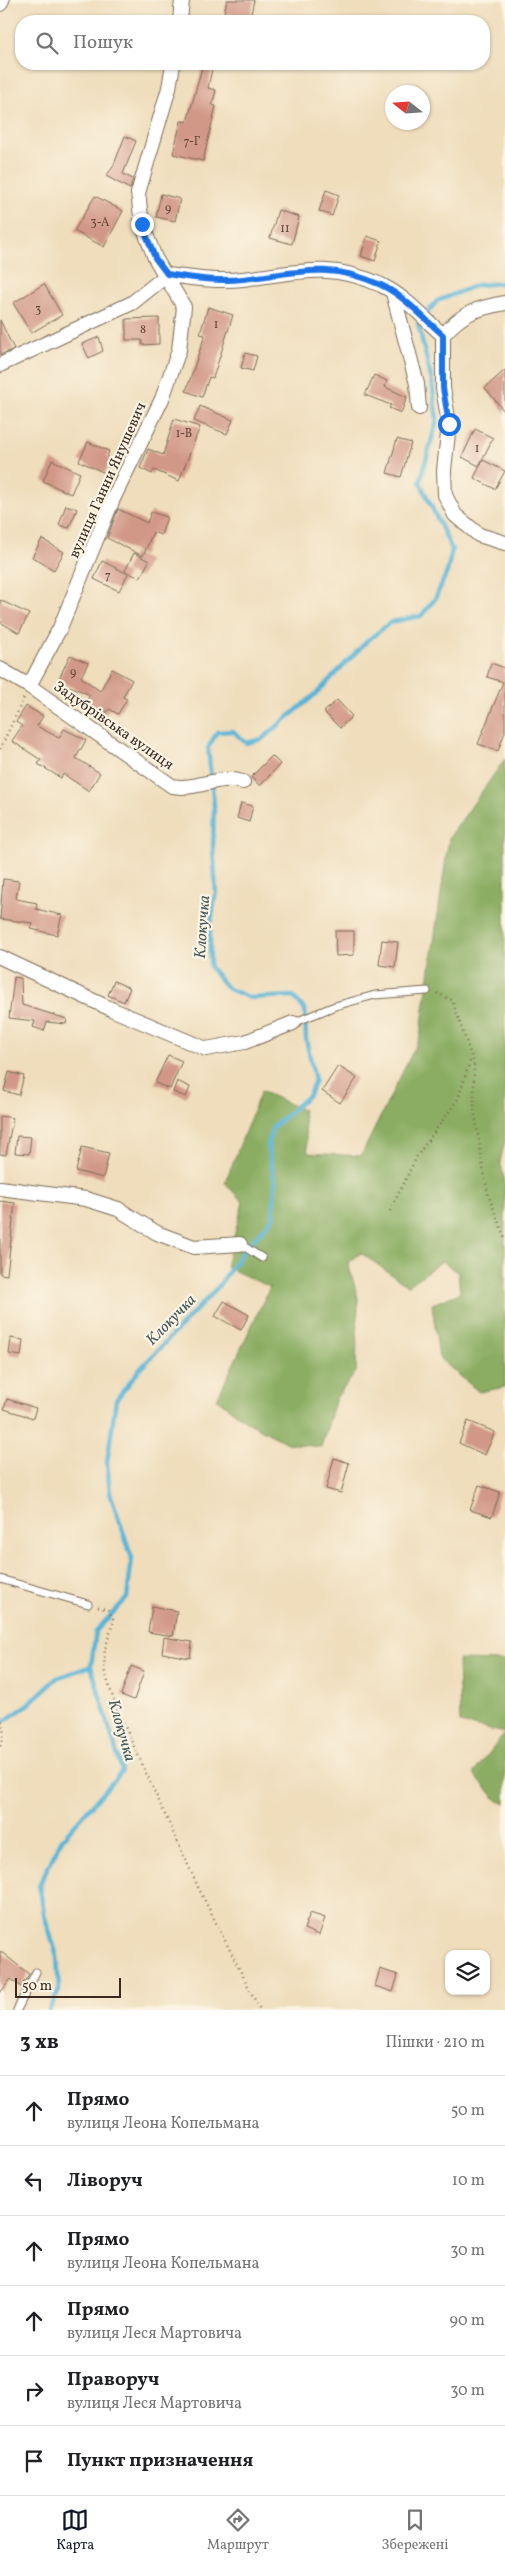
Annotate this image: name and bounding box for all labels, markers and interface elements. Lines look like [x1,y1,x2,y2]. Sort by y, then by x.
search box [15,15,490,70]
icon: search [33,29,61,57]
text: Пошук [73,30,133,56]
north arrow [385,85,430,130]
house number: 7-Г [184,134,201,150]
house number: 9 [165,201,171,217]
route end [131,213,154,236]
house number: 3-А [91,215,110,231]
house number: 11 [280,221,290,237]
house number: 3 [35,302,41,318]
house number: 1 [214,317,218,333]
house number: 8 [140,322,146,338]
street label: вулиця Ганни Янушевич [64,399,152,562]
route start [438,413,461,436]
house number: 1-В [176,426,192,442]
house number: 1 [475,441,479,457]
house number: 7 [105,568,111,584]
house number: 9 [70,665,76,681]
street label: Задубрівська вулиця [49,677,178,776]
water label: Клокучка [190,894,216,960]
water label: Клокучка [141,1290,202,1351]
water label: Клокучка [102,1697,141,1765]
map controls [445,1950,490,1995]
button: layers [445,1950,490,1995]
scale bar [15,1975,121,1998]
text: 50 m [22,1977,52,1996]
text: 3 хв [20,2028,59,2057]
text: Пішки · 210 m [385,2032,485,2054]
text: Прямо [67,2087,129,2113]
icon: ahead [20,2097,48,2125]
text: 50 m [451,2100,485,2122]
text: вулиця Леона Копельмана [67,2113,259,2135]
icon: left [20,2167,48,2195]
text: Ліворуч [67,2168,142,2194]
text: 10 m [452,2170,485,2192]
text: Прямо [67,2227,129,2253]
icon: ahead [20,2237,48,2265]
text: 30 m [450,2240,485,2262]
text: вулиця Леона Копельмана [67,2253,259,2275]
text: Прямо [67,2297,129,2323]
icon: ahead [20,2307,48,2335]
text: 90 m [449,2310,485,2332]
text: вулиця Леся Мартовича [67,2323,242,2345]
text: Праворуч [67,2367,159,2393]
icon: right [20,2377,48,2405]
text: 30 m [450,2380,485,2402]
text: вулиця Леся Мартовича [67,2393,242,2415]
icon: arrive [20,2447,48,2475]
text: Пункт призначення [67,2448,253,2474]
tab: Карта [56,2506,94,2555]
tab: Маршрут [207,2506,269,2555]
tab: Збережені [382,2506,449,2555]

